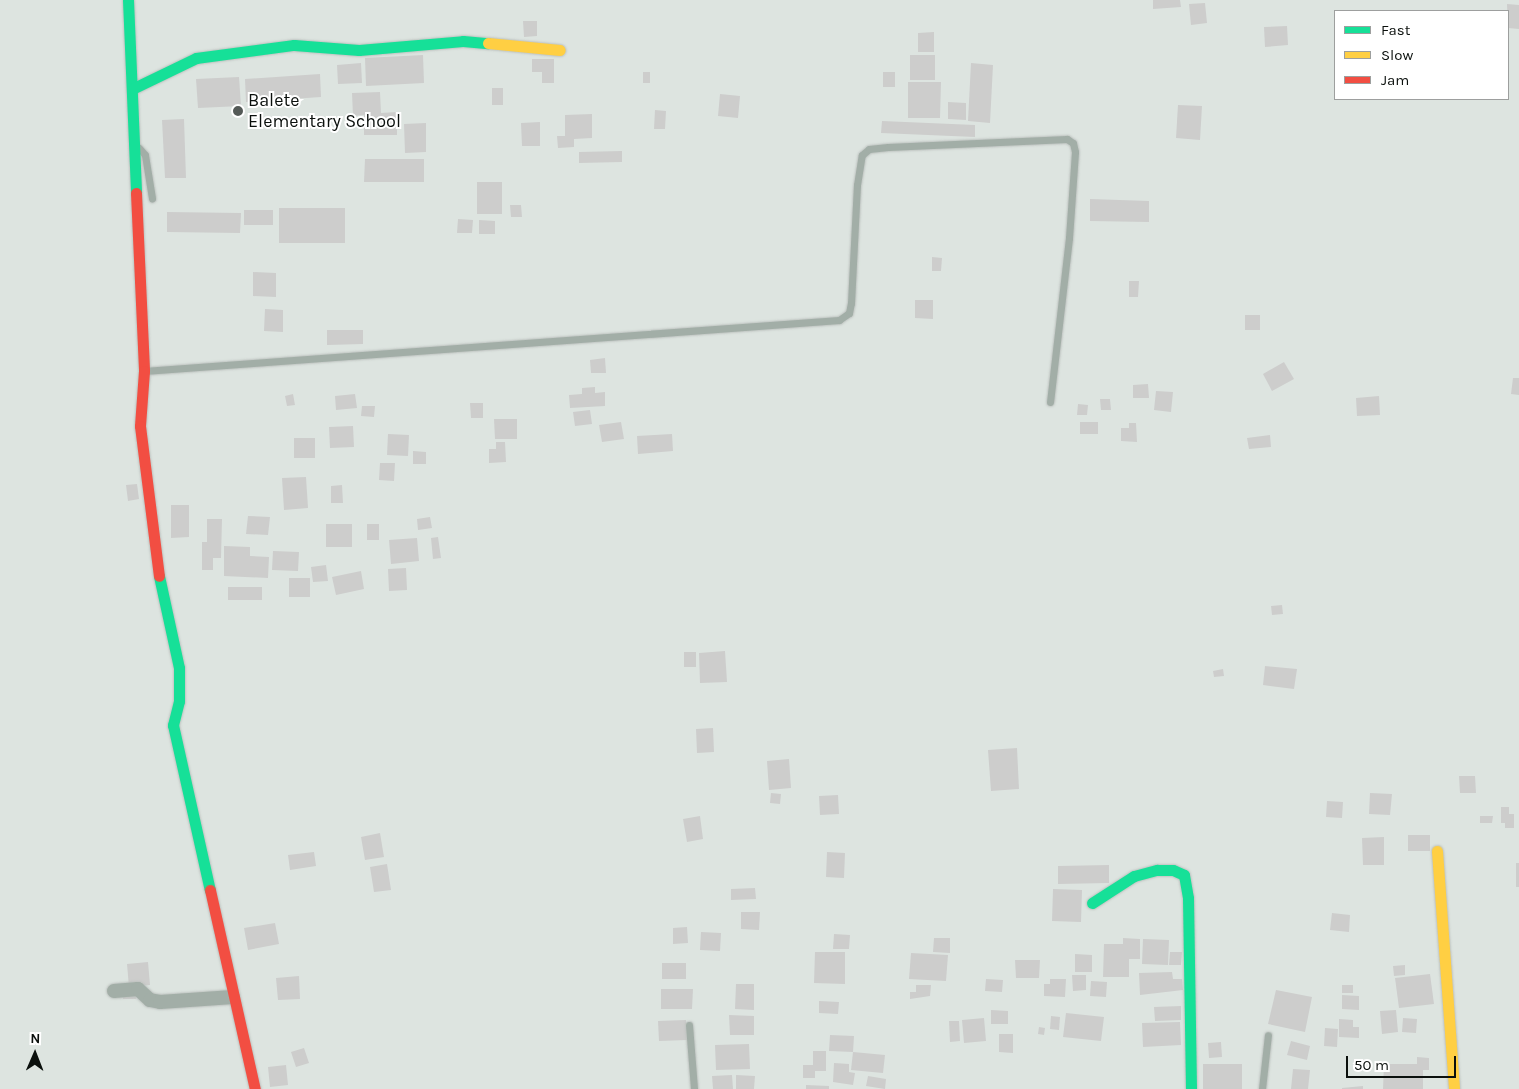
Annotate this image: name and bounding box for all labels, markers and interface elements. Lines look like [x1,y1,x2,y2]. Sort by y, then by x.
legend [1334,10,1509,100]
text: Fast [1381,21,1410,39]
text: Slow [1381,46,1413,64]
text: Jam [1381,71,1409,89]
place label: Balete Elementary School [248,90,401,132]
marker: Balete Elementary School [232,105,244,117]
north arrow [10,1029,60,1079]
text: N [30,1030,40,1047]
scale bar [1349,1046,1459,1078]
text: 50 m [1354,1056,1389,1074]

